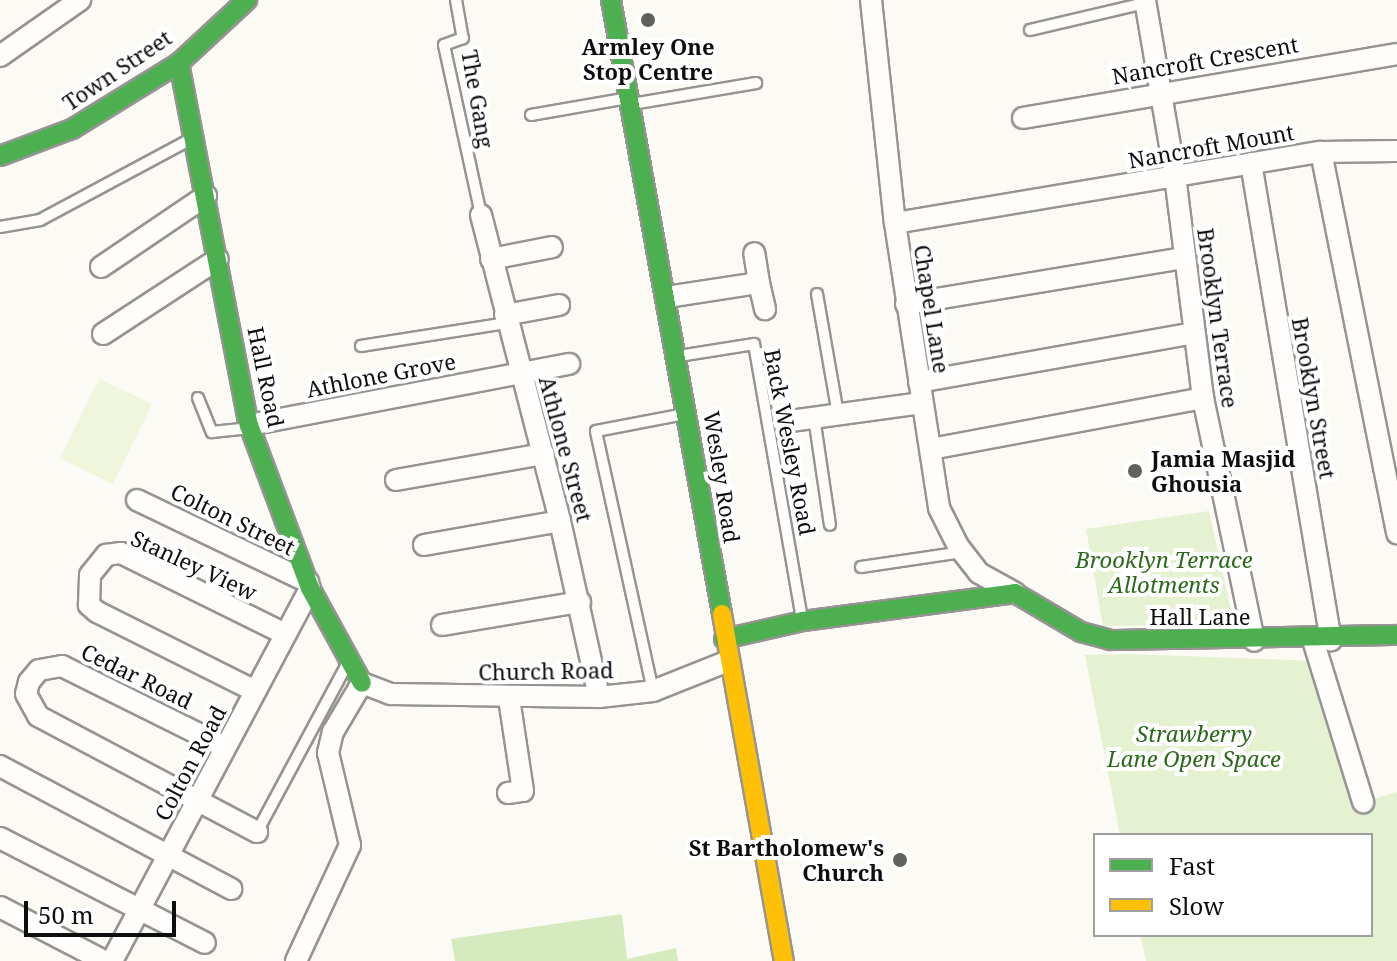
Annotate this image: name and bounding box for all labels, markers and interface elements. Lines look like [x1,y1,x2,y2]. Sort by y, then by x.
marker: Armley One Stop Centre [639,11,657,29]
street label: Town Street [58,24,176,116]
street label: Nancroft Crescent [1110,31,1300,89]
place label: Armley One Stop Centre [581,33,715,84]
street label: The Gang [456,48,500,150]
street label: Nancroft Mount [1126,118,1296,174]
street label: Brooklyn Terrace [1192,226,1244,410]
street label: Chapel Lane [909,243,955,375]
street label: Brooklyn Street [1287,315,1341,481]
street label: Hall Road [242,324,290,430]
street label: Back Wesley Road [759,347,821,537]
street label: Athlone Grove [304,348,458,402]
street label: Athlone Street [534,373,598,525]
street label: Wesley Road [699,409,745,545]
place label: Jamia Masjid Ghousia [1151,445,1296,496]
marker: Jamia Masjid Ghousia [1126,462,1144,480]
street label: Colton Street [167,478,299,560]
street label: Stanley View [127,524,261,606]
park label: Brooklyn Terrace Allotments [1075,546,1253,598]
street label: Hall Lane [1149,604,1251,630]
street label: Cedar Road [77,638,197,714]
street label: Church Road [478,657,614,685]
street label: Colton Road [149,701,231,825]
park label: Strawberry Lane Open Space [1107,720,1281,772]
legend [1093,833,1373,937]
place label: St Bartholomew's Church [689,834,884,886]
text: Fast [1169,849,1215,882]
marker: St Bartholomew's Church [891,851,909,869]
scale bar [28,885,180,935]
text: Slow [1169,889,1224,922]
text: 50 m [38,898,94,931]

